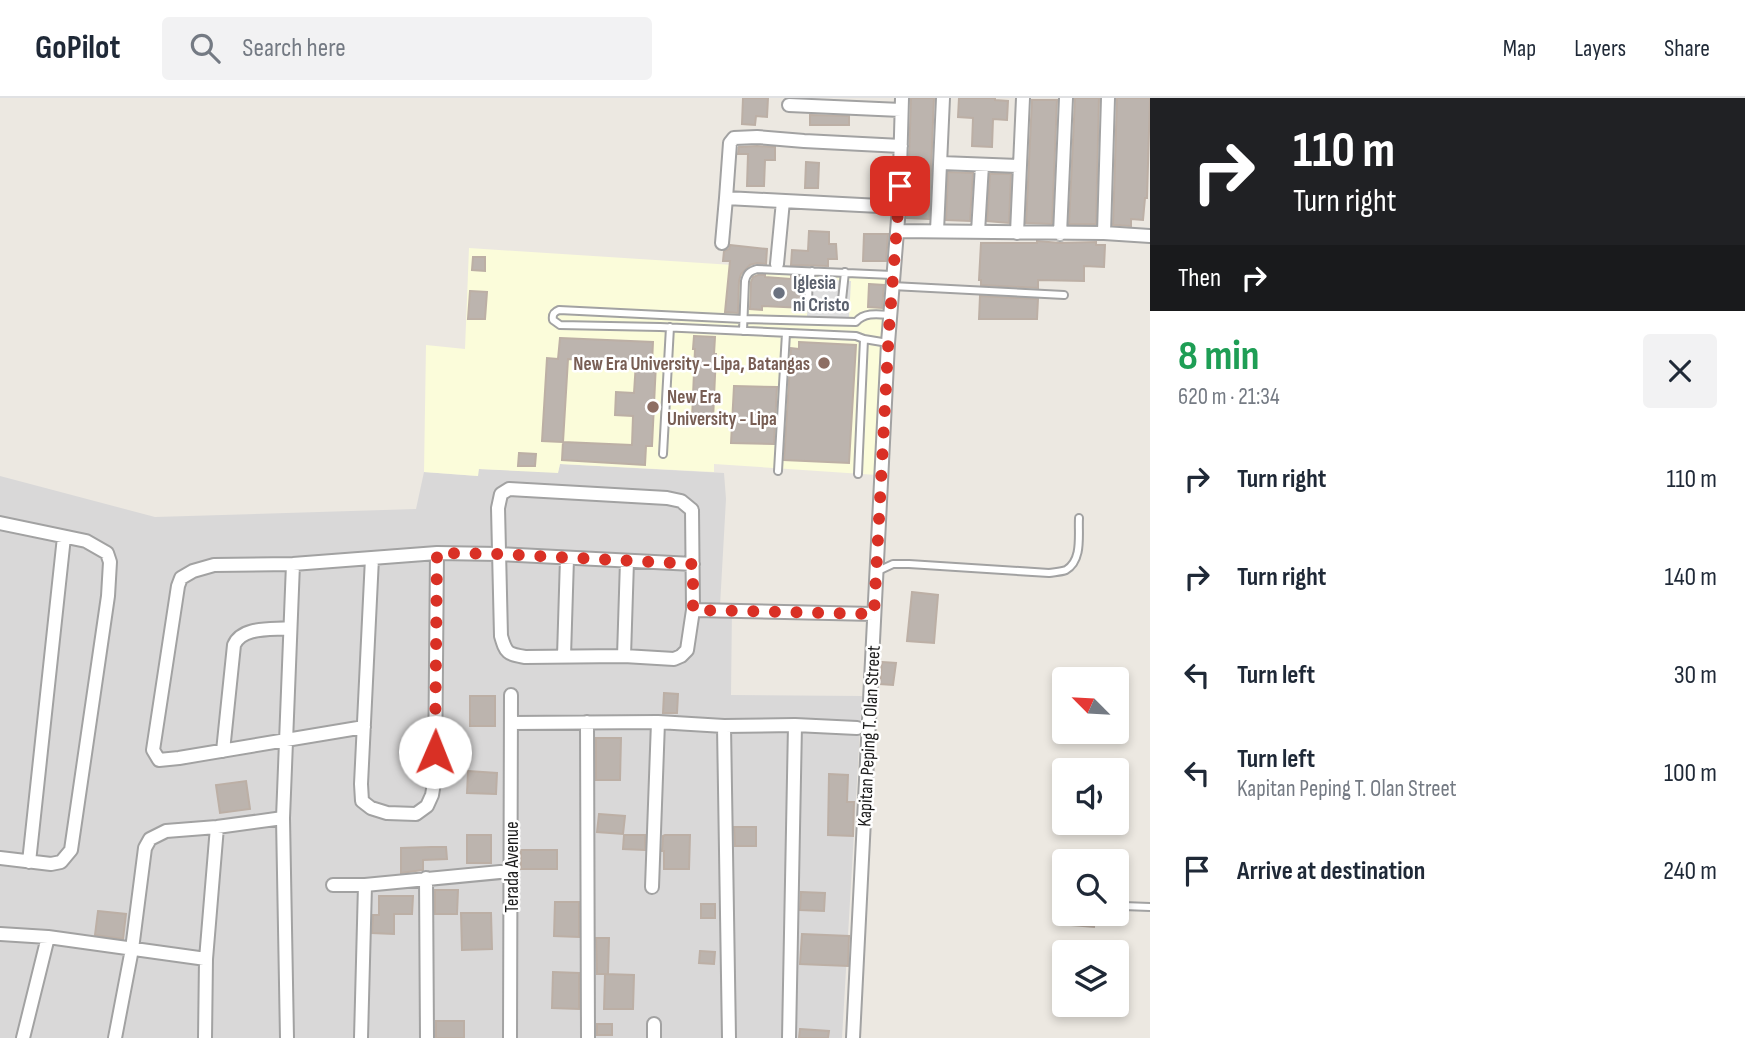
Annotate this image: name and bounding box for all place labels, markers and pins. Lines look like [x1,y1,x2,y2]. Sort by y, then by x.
pin [870,156,930,216]
place label: Iglesia ni Cristo [793,272,849,317]
marker: Iglesia ni Cristo [771,285,787,301]
place label: New Era University - Lipa, Batangas [573,353,810,376]
marker: New Era University - Lipa, Batangas [816,355,832,371]
place label: New Era University - Lipa [667,386,777,431]
marker: New Era University - Lipa [645,399,661,415]

